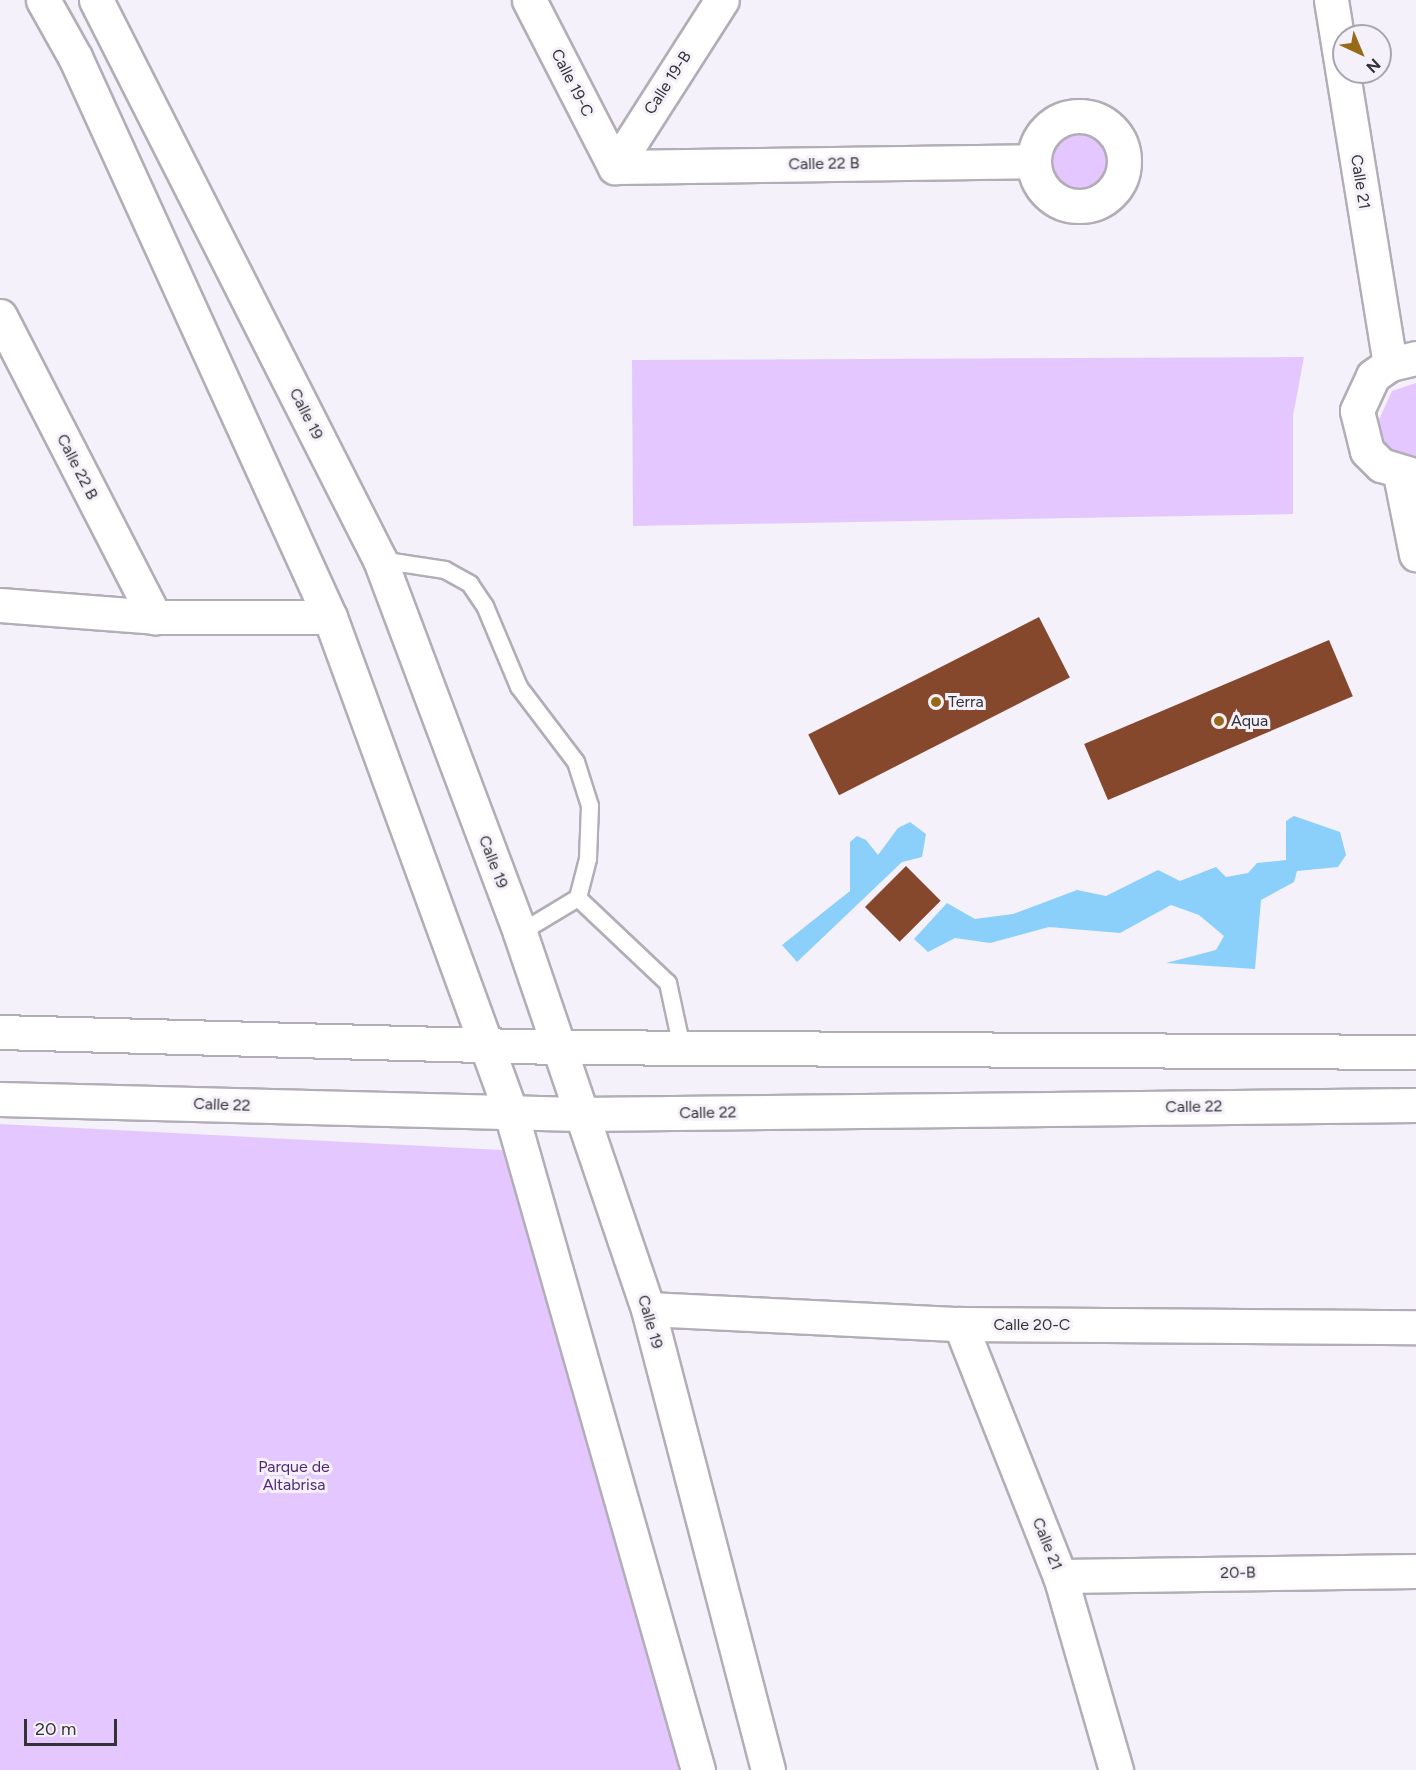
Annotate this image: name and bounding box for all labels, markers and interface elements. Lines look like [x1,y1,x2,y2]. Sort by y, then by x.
north arrow [1332,24,1392,84]
street label: Calle 19-C [547,46,597,120]
street label: Calle 19-B [640,48,696,118]
text: N [1362,55,1385,77]
street label: Calle 21 [1346,153,1374,211]
street label: Calle 22 B [788,154,860,174]
street label: Calle 19 [285,385,327,443]
street label: Calle 22 B [52,431,102,503]
place label: Terra [948,692,984,712]
marker: Terra [929,695,943,709]
place label: Aqua [1231,711,1268,731]
marker: Aqua [1212,714,1226,728]
street label: Calle 19 [474,833,512,891]
street label: Calle 22 [193,1094,251,1116]
street label: Calle 22 [1165,1097,1223,1117]
street label: Calle 22 [679,1103,737,1123]
street label: Calle 19 [633,1293,667,1351]
street label: Calle 20-C [994,1315,1070,1335]
park label: Parque de Altabrisa [258,1457,330,1495]
street label: Calle 21 [1028,1515,1066,1573]
street label: 20-B [1220,1563,1256,1583]
scale bar [27,1707,120,1745]
text: 20 m [35,1718,76,1740]

